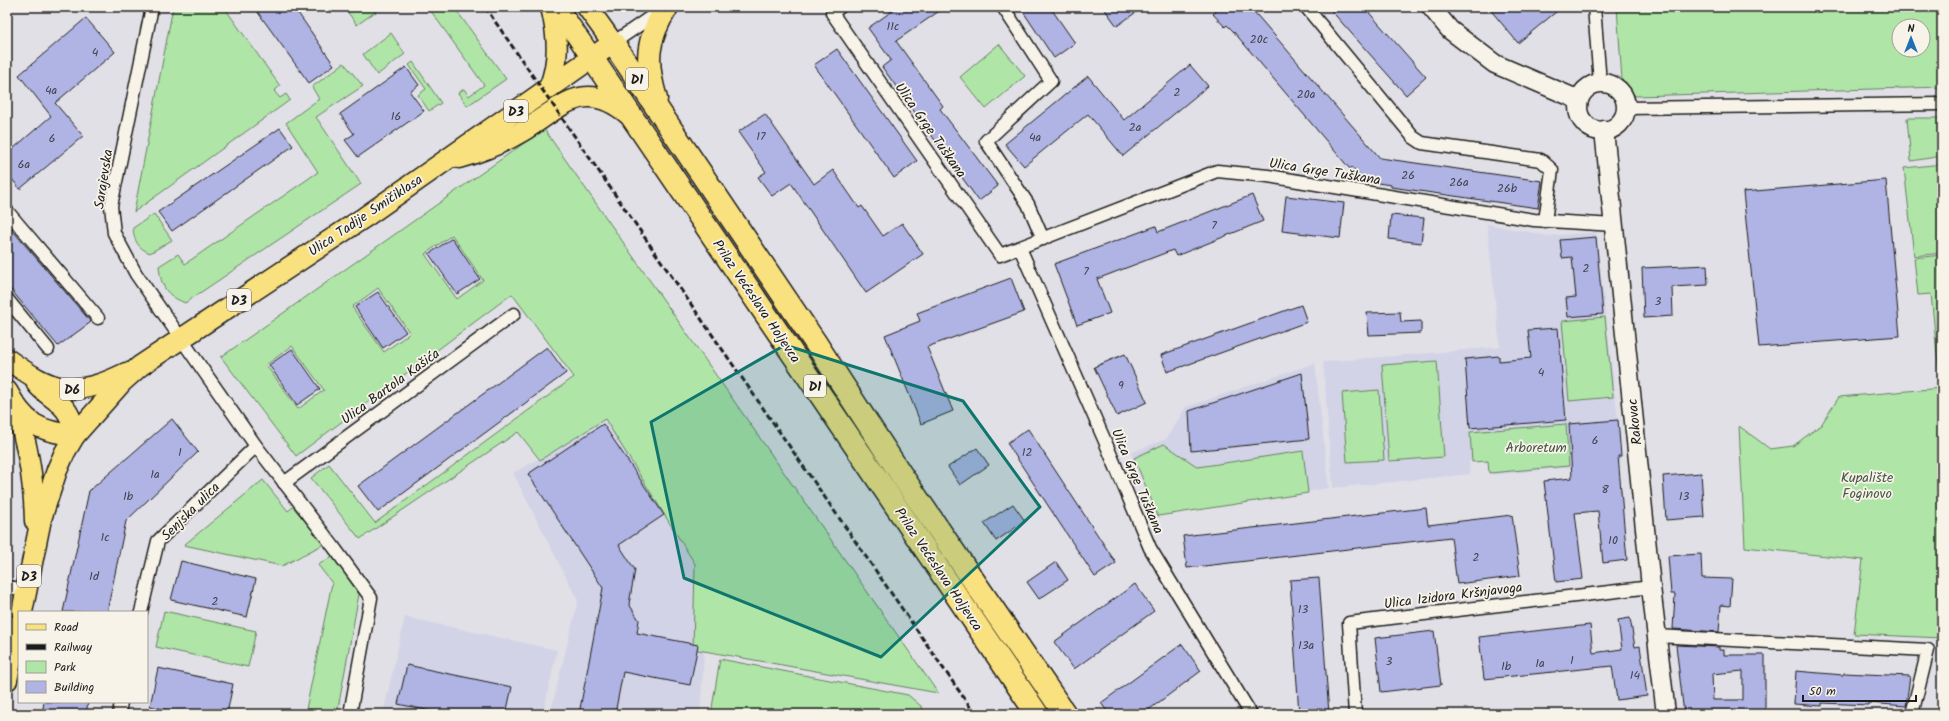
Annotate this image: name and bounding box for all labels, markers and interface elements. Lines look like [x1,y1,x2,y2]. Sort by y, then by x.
house number: 11c [887,17,899,36]
north arrow [1891,18,1931,58]
text: N [1908,20,1915,38]
house number: 20c [1250,30,1268,49]
house number: 4 [92,43,99,62]
road number: D1 [626,68,648,90]
street label: Ulica Grge Tuškana [889,78,972,183]
house number: 4a [45,81,57,100]
house number: 2 [1174,83,1181,102]
house number: 20a [1297,85,1316,104]
road number: D3 [504,100,528,122]
house number: 16 [391,107,401,126]
house number: 2a [1129,118,1142,137]
house number: 17 [756,127,766,146]
house number: 4a [1029,128,1041,147]
house number: 6 [49,129,55,148]
street label: Sarajevska [88,148,120,211]
street label: Ulica Grge Tuškana [1267,152,1382,192]
house number: 6a [18,155,31,174]
house number: 26 [1401,166,1415,185]
street label: Ulica Tadije Smičiklasa [304,169,427,262]
house number: 26a [1449,173,1469,192]
house number: 26b [1497,179,1518,198]
house number: 7 [1211,216,1217,235]
street label: Prilaz Većeslava Holjevca [706,235,806,368]
house number: 2 [1583,259,1590,278]
house number: 7 [1083,262,1089,281]
road number: D3 [227,289,251,311]
house number: 3 [1655,292,1662,311]
street label: Ulica Bartola Kašića [336,343,445,430]
house number: 4 [1538,363,1545,382]
road number: D1 [804,375,826,397]
house number: 9 [1118,376,1124,395]
road number: D6 [60,378,84,400]
street label: Rakovac [1622,398,1648,446]
street label: Ulica Grge Tuškana [1105,425,1169,538]
house number: 6 [1592,431,1598,450]
park label: Arboretum [1505,437,1567,459]
house number: 1 [178,443,182,462]
house number: 12 [1022,443,1032,462]
house number: 1a [150,465,160,484]
park label: Kupalište Foginovo [1841,467,1894,505]
street label: Senjska ulica [156,477,225,546]
house number: 8 [1601,480,1609,499]
house number: 1b [123,487,134,506]
house number: 13 [1679,487,1689,506]
street label: Prilaz Većeslava Holjevca [888,503,988,636]
house number: 1c [100,528,110,547]
house number: 10 [1608,531,1618,550]
house number: 2 [1473,548,1480,567]
road number: D3 [17,565,41,587]
house number: 1d [89,567,100,586]
street label: Ulica Izidora Kršnjavoga [1383,577,1524,615]
house number: 2 [212,592,219,611]
house number: 13 [1298,600,1308,619]
legend [18,611,148,703]
text: Road [54,618,79,637]
house number: 13a [1298,636,1314,655]
text: Railway [54,638,92,657]
house number: 1 [1570,651,1574,670]
house number: 3 [1386,652,1393,671]
house number: 1a [1535,654,1545,673]
house number: 1b [1501,657,1512,676]
text: Park [54,658,76,677]
house number: 14 [1630,666,1641,685]
scale bar [1803,677,1916,703]
text: Building [54,678,94,697]
text: 50 m [1809,682,1836,701]

